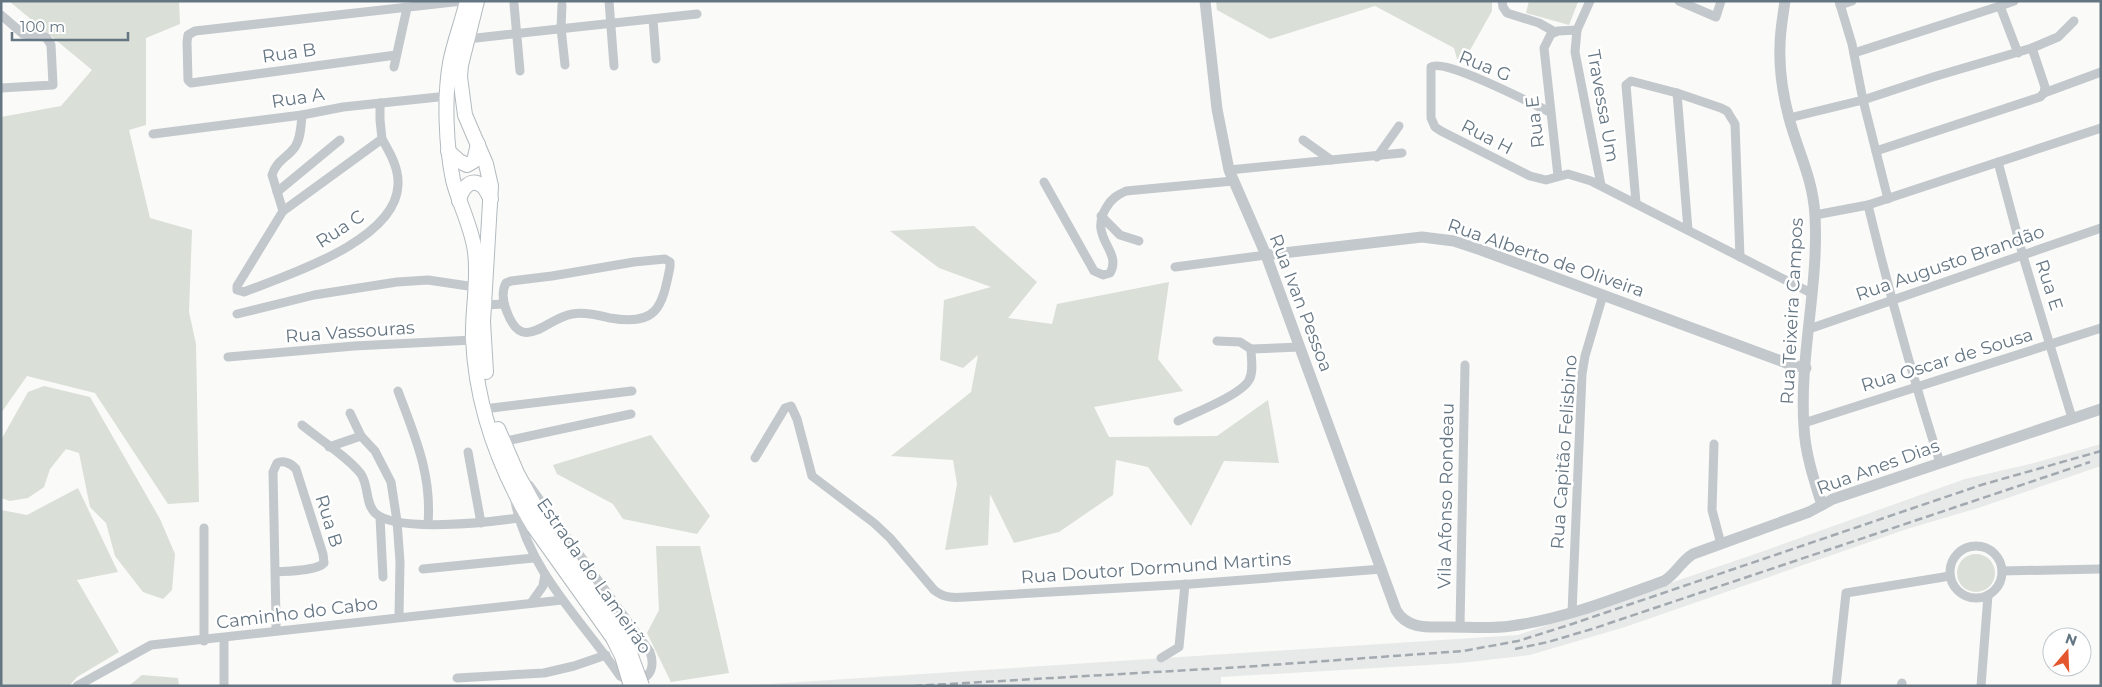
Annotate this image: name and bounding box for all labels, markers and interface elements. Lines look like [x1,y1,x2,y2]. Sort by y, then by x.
scale bar [12,10,129,42]
text: 100 m [20,17,65,36]
street label: Rua B [261,38,317,68]
street label: Rua G [1456,46,1514,86]
street label: Travessa Um [1582,48,1624,164]
street label: Rua A [270,83,326,113]
street label: Rua E [1521,95,1549,149]
street label: Rua H [1457,115,1517,159]
street label: Rua C [312,205,368,253]
street label: Rua Alberto de Oliveira [1445,214,1647,302]
street label: Rua Teixeira Campos [1776,217,1808,405]
street label: Rua Augusto Brandão [1853,220,2047,306]
street label: Rua Ivan Pessoa [1265,231,1337,375]
street label: Rua E [2030,257,2068,313]
street label: Rua Vassouras [285,316,416,347]
street label: Rua Oscar de Sousa [1858,323,2036,397]
street label: Rua Capitão Felisbino [1546,354,1582,550]
street label: Vila Afonso Rondeau [1433,403,1459,589]
street label: Rua Anes Dias [1814,435,1943,499]
street label: Rua B [311,492,347,550]
street label: Estrada do Lameirão [532,494,656,658]
street label: Rua Doutor Dormund Martins [1020,548,1292,588]
street label: Caminho do Cabo [215,592,379,634]
north arrow [2042,627,2092,677]
text: N [2063,629,2080,650]

